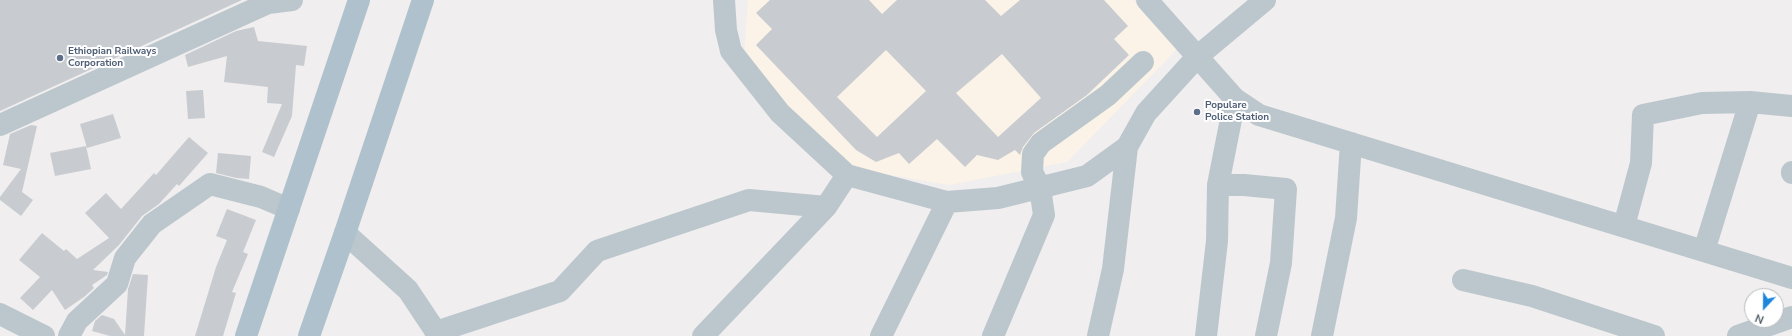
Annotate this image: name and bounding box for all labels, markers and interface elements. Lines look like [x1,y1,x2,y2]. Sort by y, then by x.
place label: Ethiopian Railways Corporation [68,46,156,70]
marker: Ethiopian Railways Corporation [55,53,65,63]
place label: Populare Police Station [1205,100,1269,124]
marker: Populare Police Station [1192,107,1202,117]
north arrow [1744,288,1784,328]
text: N [1753,310,1766,327]

